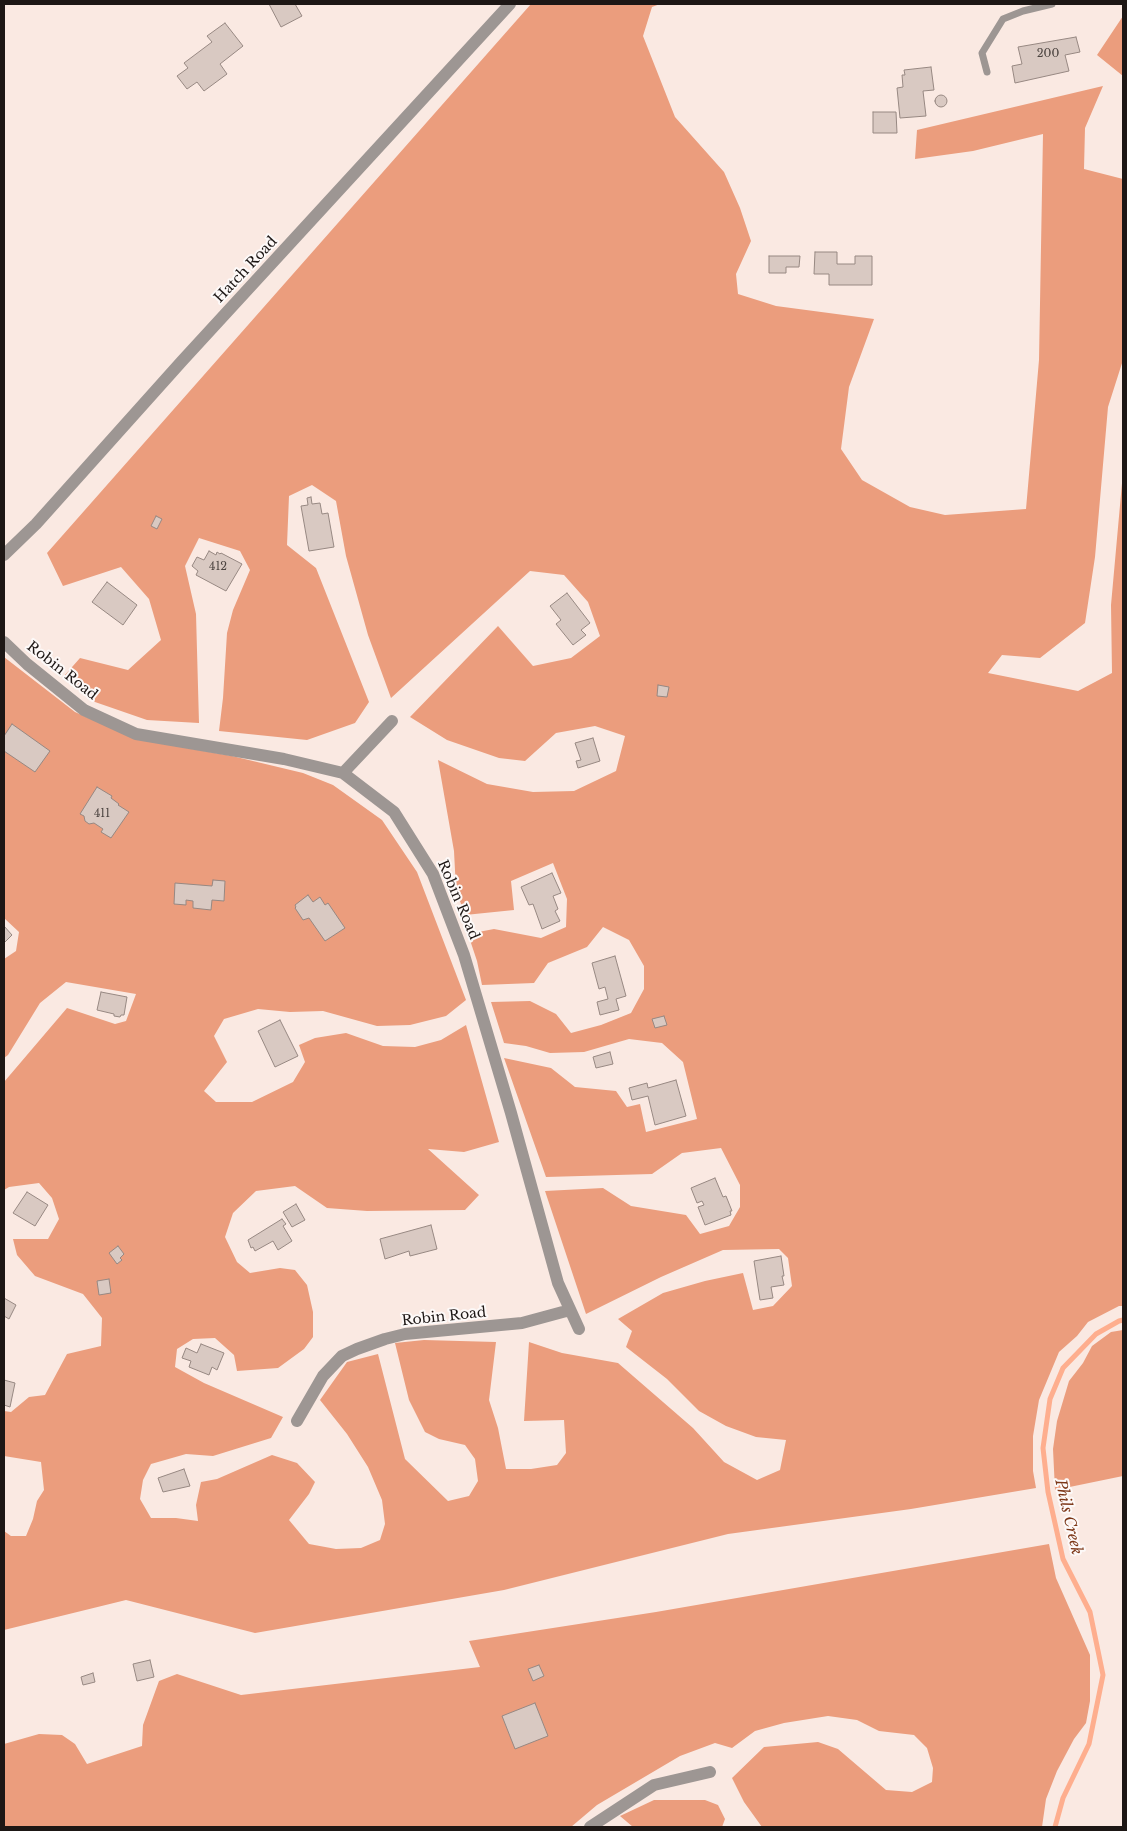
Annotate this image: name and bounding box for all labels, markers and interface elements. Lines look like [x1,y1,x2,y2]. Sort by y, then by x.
house number: 200 [1037,47,1059,61]
street label: Hatch Road [211,233,281,307]
house number: 412 [209,560,227,574]
street label: Robin Road [23,638,101,704]
house number: 411 [94,807,110,821]
street label: Robin Road [434,858,482,942]
street label: Robin Road [401,1304,487,1330]
water label: Phils Creek [1051,1477,1085,1557]

